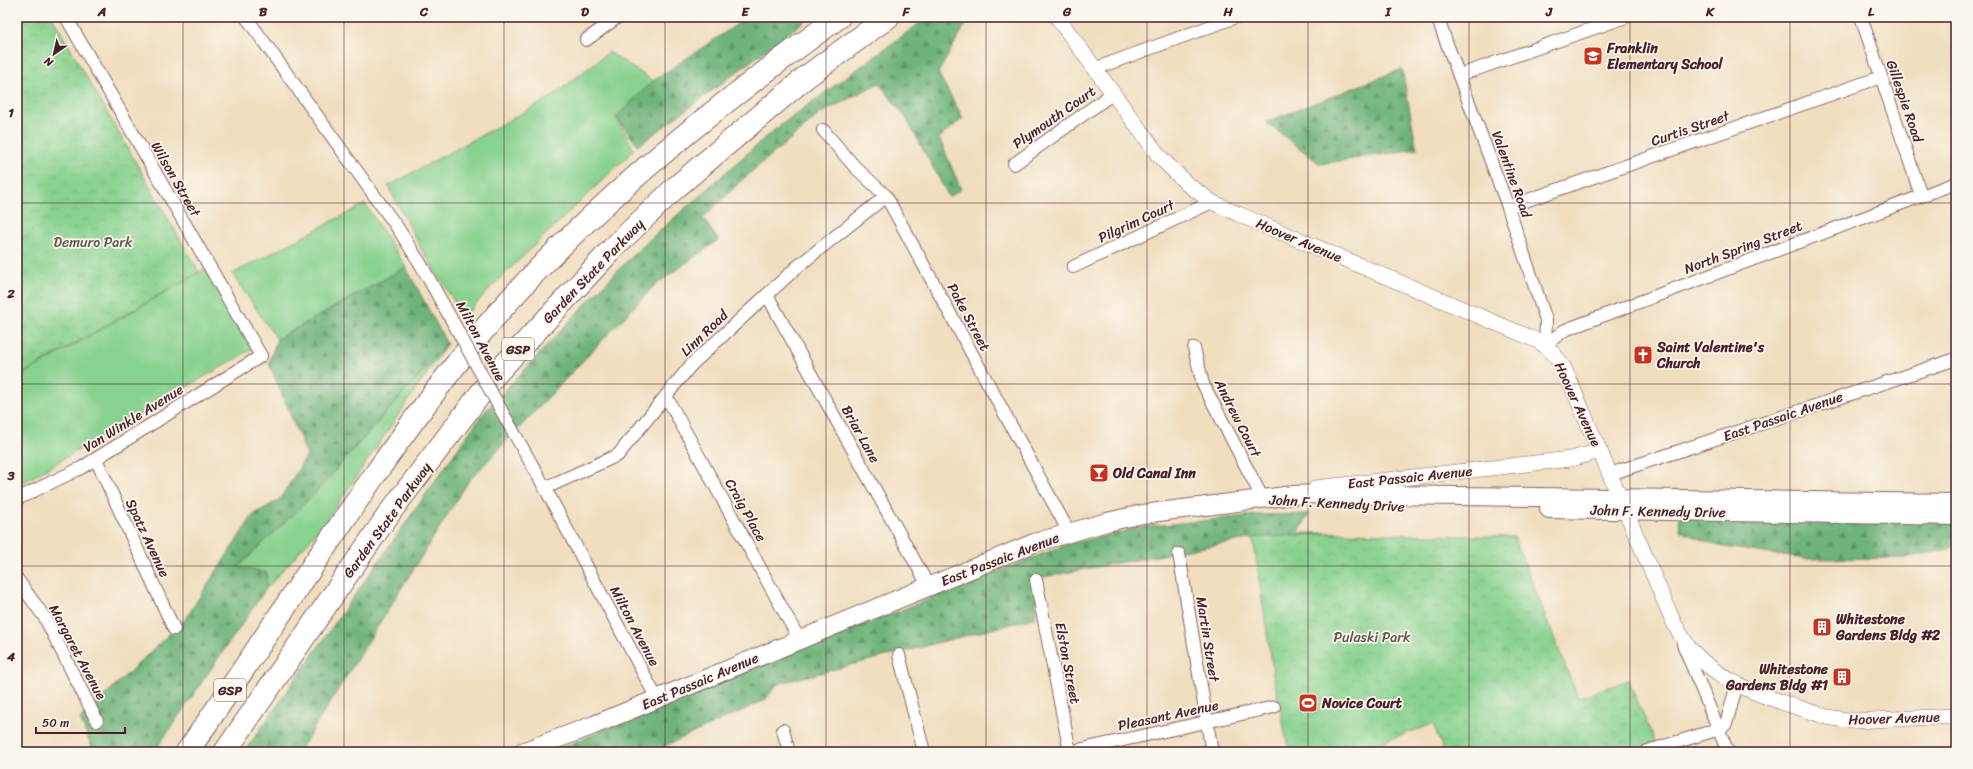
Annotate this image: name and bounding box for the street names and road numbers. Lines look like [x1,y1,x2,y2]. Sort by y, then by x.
street label: Gillespie Road [1879,57,1931,147]
street label: Plymouth Court [1007,79,1101,156]
street label: Curtis Street [1648,103,1734,154]
street label: Valentine Road [1484,127,1539,223]
street label: Wilson Street [144,137,208,223]
street label: Pilgrim Court [1094,192,1180,250]
street label: Hoover Avenue [1252,211,1346,270]
street label: Garden State Parkway [536,212,651,330]
street label: North Spring Street [1680,213,1806,282]
street label: Pake Street [940,278,997,356]
street label: Milton Avenue [449,296,512,386]
street label: Linn Road [674,303,735,363]
road number: GSP [502,338,534,360]
street label: Hoover Avenue [1547,357,1608,451]
street label: Andrew Court [1207,374,1269,463]
street label: Van Winkle Avenue [78,377,189,459]
street label: East Passaic Avenue [1720,384,1846,449]
street label: Briar Lane [834,401,887,468]
street label: Garden State Parkway [337,456,439,584]
street label: East Passaic Avenue [1346,459,1474,496]
street label: Craig Place [718,474,773,547]
street label: John F. Kennedy Drive [1268,487,1405,520]
street label: Spatz Avenue [118,495,177,582]
street label: John F. Kennedy Drive [1589,498,1726,525]
street label: East Passaic Avenue [937,525,1063,594]
street label: Milton Avenue [603,581,666,671]
street label: Martin Street [1188,595,1227,685]
street label: Margaret Avenue [42,600,113,705]
street label: Elston Street [1047,620,1088,706]
street label: East Passaic Avenue [638,645,763,717]
road number: GSP [214,679,246,701]
street label: Pleasant Avenue [1115,693,1221,738]
street label: Hoover Avenue [1848,704,1940,733]

